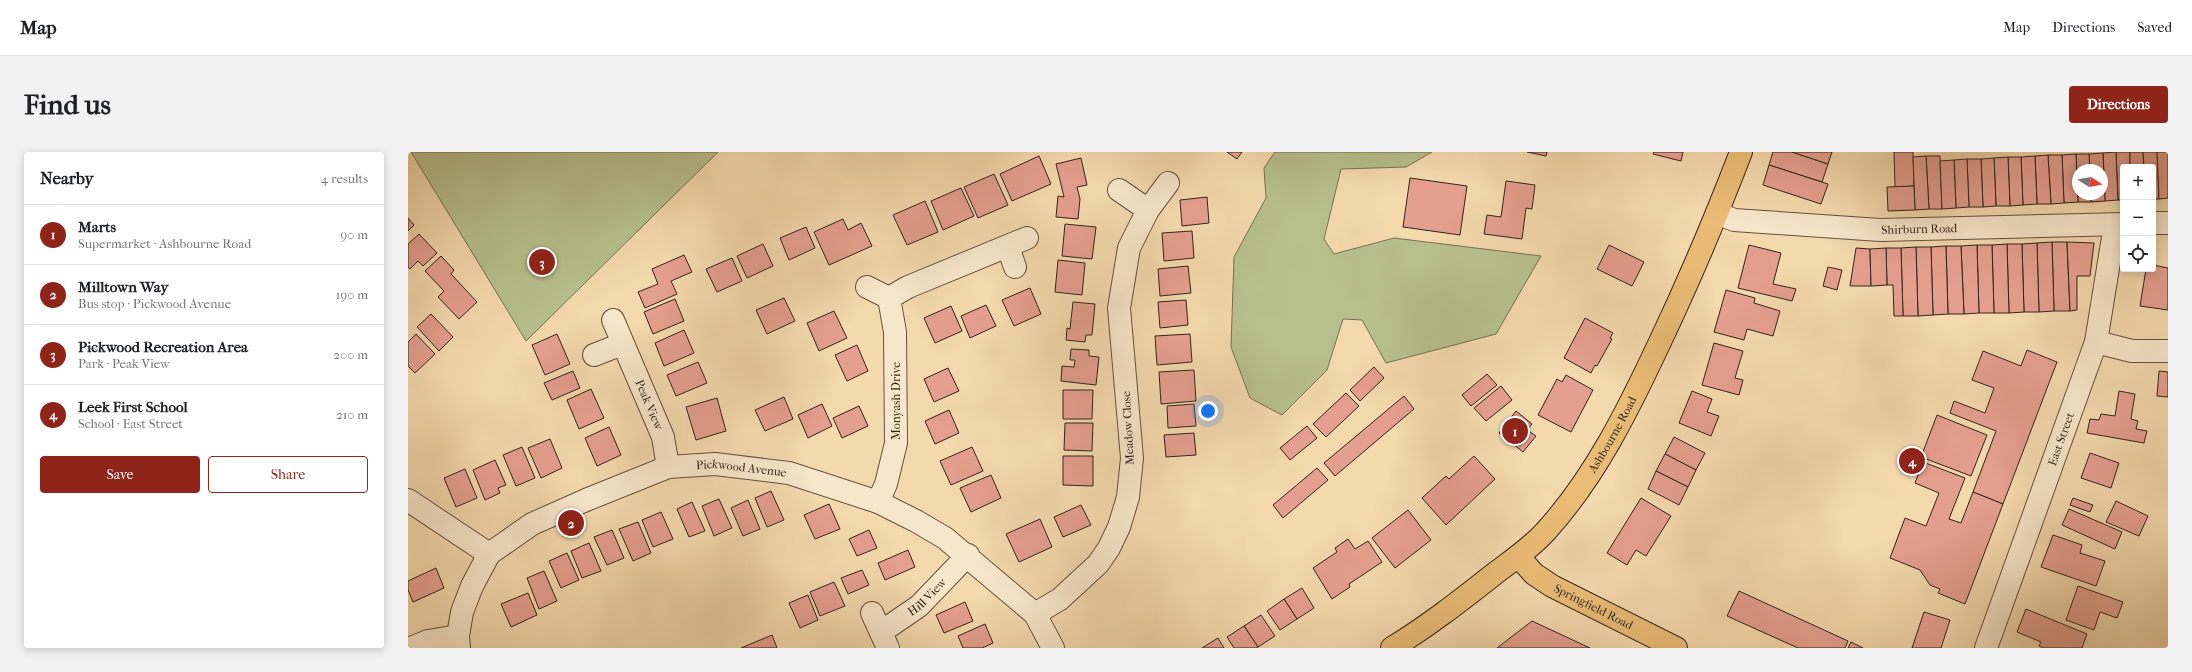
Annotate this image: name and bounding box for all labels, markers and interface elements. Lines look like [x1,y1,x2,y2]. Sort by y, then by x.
text: Map [20,17,56,39]
text: Map [2003,19,2030,36]
text: Directions [2052,19,2115,36]
text: Saved [2137,19,2172,36]
button: Directions [2069,86,2168,123]
text: Find us [24,88,111,121]
north arrow [2072,164,2108,200]
map controls [2120,164,2156,272]
button: + [2120,164,2156,200]
text: Nearby [40,168,94,188]
text: 4 results [321,171,368,186]
button: − [2120,200,2156,236]
text: Marts [78,218,116,236]
street label: Shirburn Road [1881,221,1958,237]
text: 1 [51,227,55,242]
text: 90 m [340,227,368,242]
text: Supermarket · Ashbourne Road [78,236,251,251]
button: locate [2120,236,2156,272]
pin: 3 [529,247,555,277]
text: Milltown Way [78,278,169,296]
text: 2 [50,287,56,302]
text: 190 m [336,287,368,302]
text: Bus stop · Pickwood Avenue [78,296,231,311]
text: Pickwood Recreation Area [78,338,248,356]
text: 3 [50,347,56,362]
text: 200 m [333,347,368,362]
text: Park · Peak View [78,356,170,371]
street label: Monyash Drive [889,362,903,440]
street label: Peak View [632,377,666,433]
street label: Meadow Close [1119,391,1137,465]
street label: Ashbourne Road [1585,394,1640,476]
text: Leek First School [78,398,188,416]
your location [1198,401,1218,421]
text: 4 [49,407,57,422]
text: 210 m [336,407,368,422]
street label: East Street [2045,410,2077,468]
text: School · East Street [78,416,183,431]
pin: 1 [1502,416,1528,446]
pin: 4 [1899,446,1925,476]
button: Save [40,456,200,493]
button: Share [208,456,368,493]
street label: Pickwood Avenue [696,457,787,480]
pin: 2 [558,508,584,538]
street label: Hill View [905,574,950,619]
street label: Springfield Road [1552,581,1636,632]

